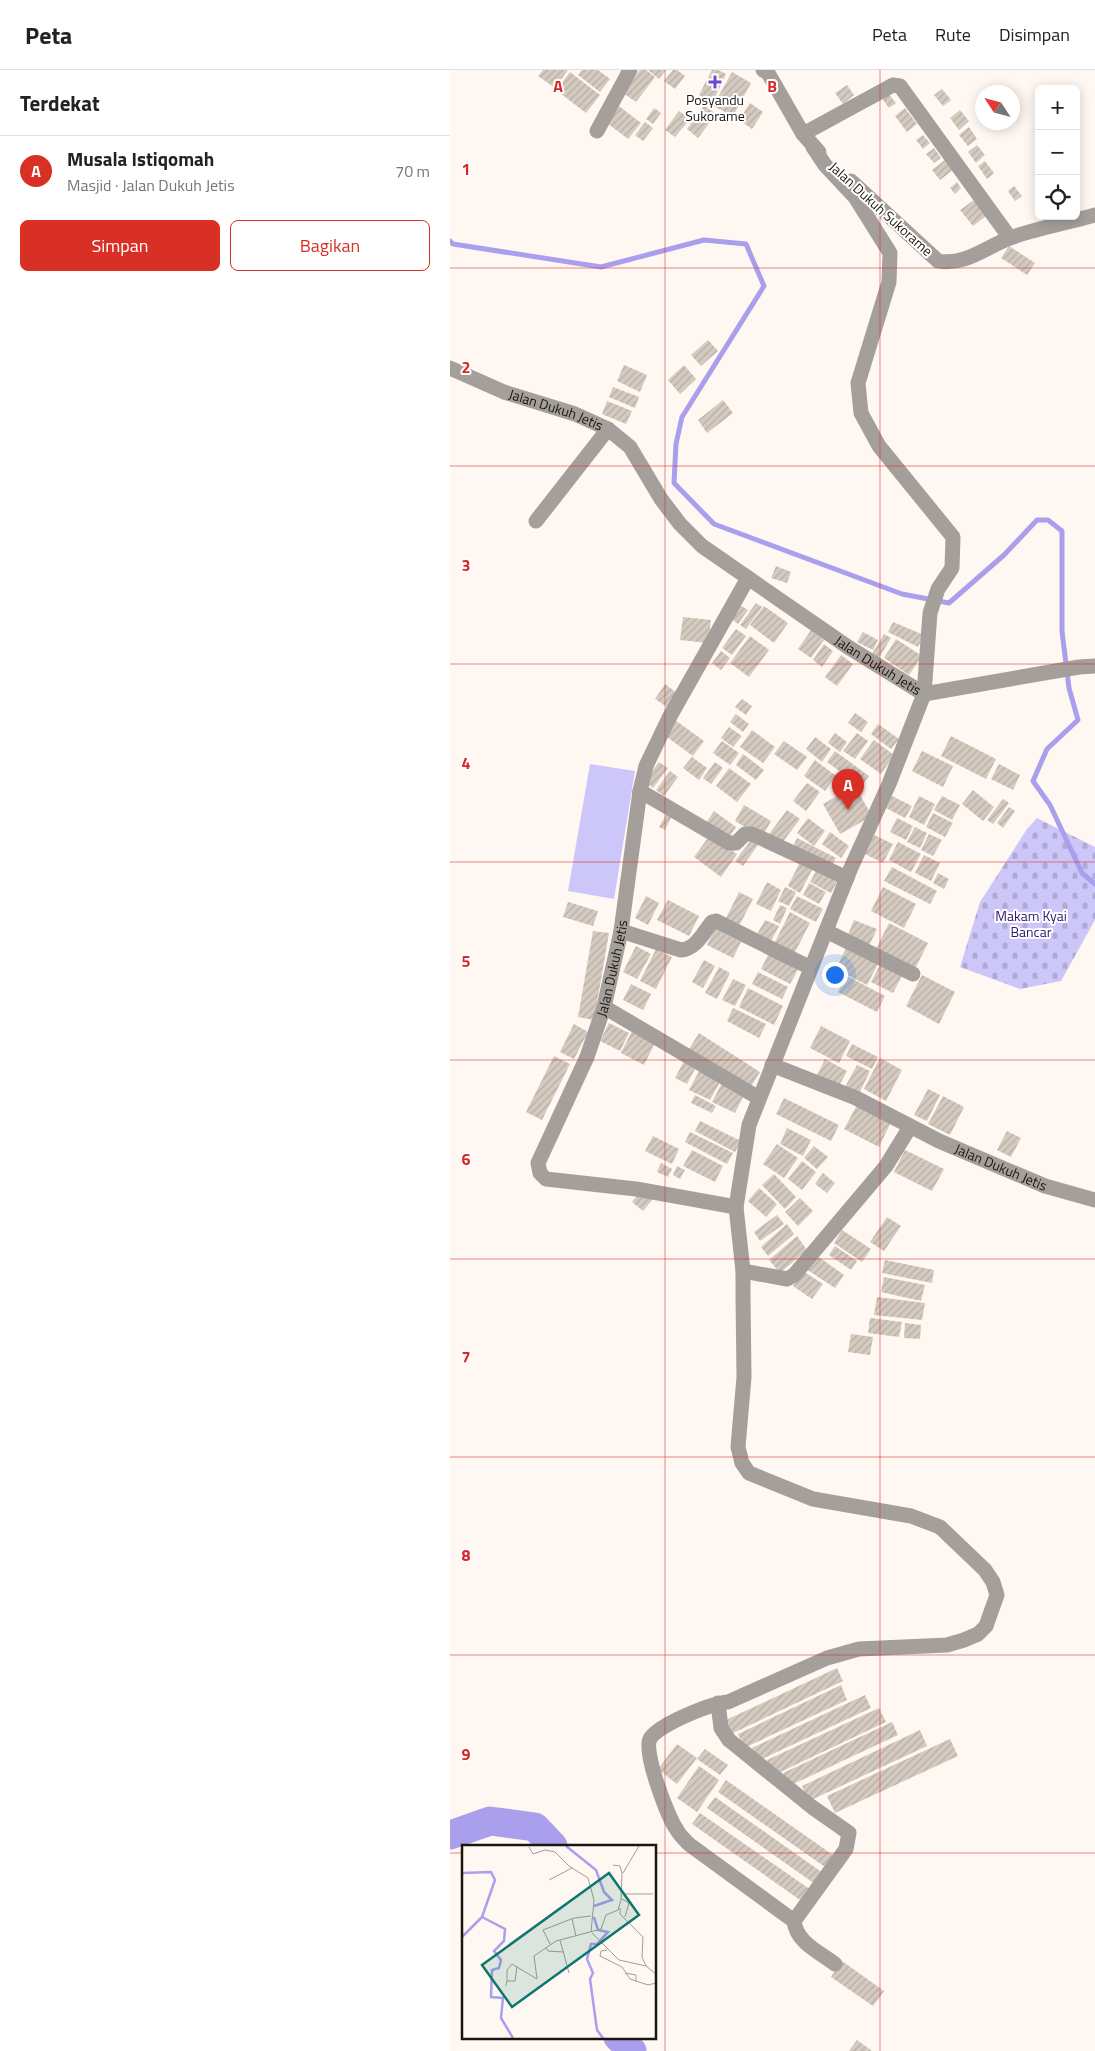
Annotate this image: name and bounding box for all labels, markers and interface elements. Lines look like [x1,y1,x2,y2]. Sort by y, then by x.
text: Peta [25,17,72,53]
text: Peta [872,21,907,48]
text: Rute [935,21,971,48]
text: Disimpan [999,21,1070,48]
text: A [553,74,563,98]
text: B [767,74,777,98]
marker: Posyandu Sukorame [708,75,722,89]
north arrow [975,85,1020,130]
map controls [1035,85,1080,220]
button: + [1035,85,1080,130]
text: Terdekat [20,87,100,119]
place label: Posyandu Sukorame [685,89,745,126]
button: − [1035,130,1080,175]
text: Musala Istiqomah [67,144,214,173]
street label: Jalan Dukuh Sukorame [825,156,938,261]
text: 1 [462,157,470,181]
text: A [31,159,41,183]
text: 70 m [395,159,430,183]
text: Masjid · Jalan Dukuh Jetis [67,173,235,197]
button: locate [1035,175,1080,220]
button: Simpan [20,220,220,271]
button: Bagikan [230,220,430,271]
text: 2 [462,355,470,379]
street label: Jalan Dukuh Jetis [506,383,607,435]
text: 3 [462,553,470,577]
street label: Jalan Dukuh Jetis [831,630,926,700]
text: 4 [462,751,471,775]
pin: A [832,769,864,810]
park label: Makam Kyai Bancar [995,905,1067,942]
street label: Jalan Dukuh Jetis [590,919,632,1019]
text: 5 [462,949,471,973]
your location [822,962,848,988]
street label: Jalan Dukuh Jetis [952,1138,1051,1196]
text: 6 [462,1147,471,1171]
text: 7 [462,1345,470,1369]
text: 8 [462,1543,471,1567]
text: 9 [462,1742,471,1766]
inset map [462,1845,656,2038]

